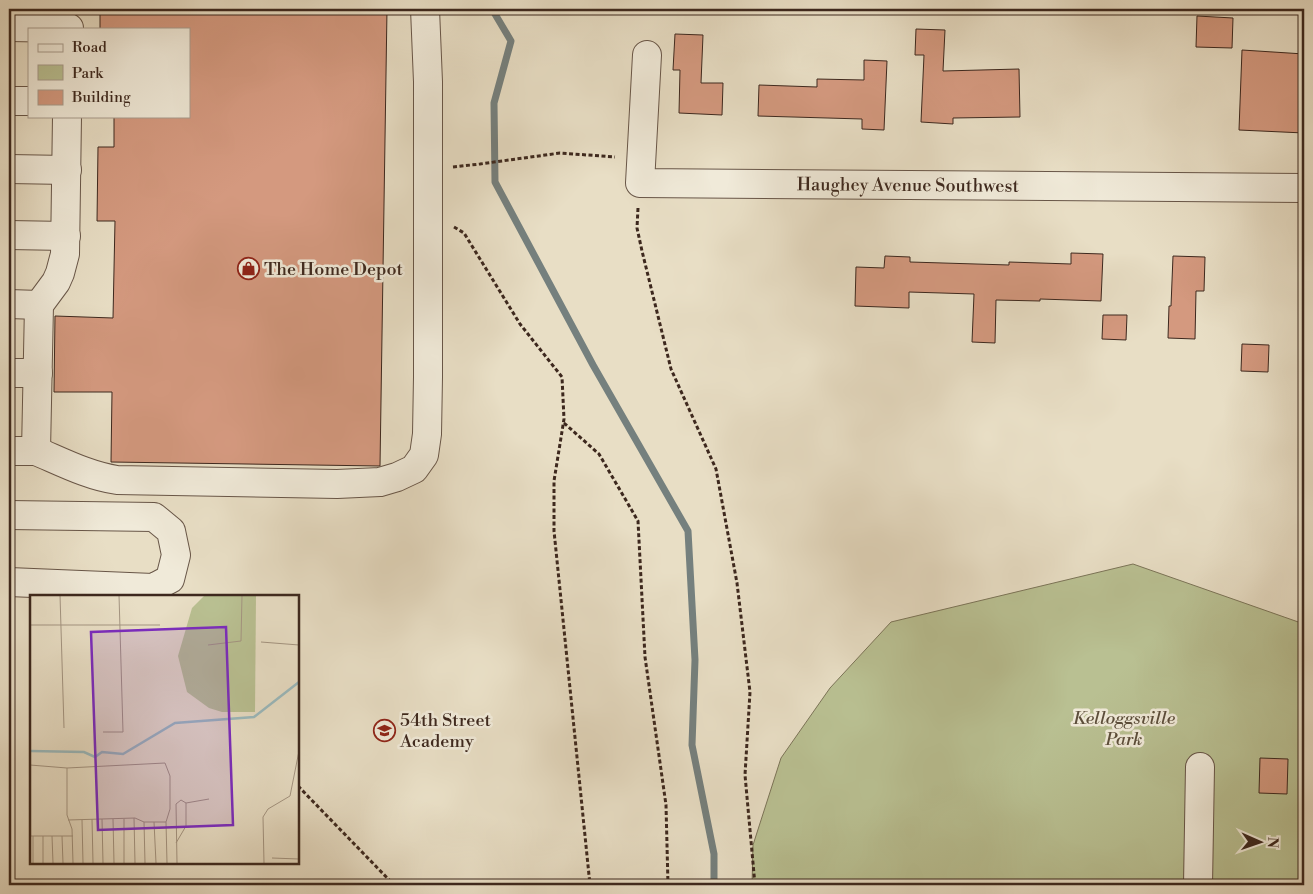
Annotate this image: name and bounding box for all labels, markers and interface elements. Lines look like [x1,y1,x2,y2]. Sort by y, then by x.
legend [28,28,190,118]
text: Road [72,38,107,57]
text: Park [72,64,104,83]
text: Building [71,88,131,107]
street label: Haughey Avenue Southwest [797,173,1020,197]
shop icon: The Home Depot [236,257,260,281]
place label: The Home Depot [264,258,403,281]
inset map [30,595,299,864]
park label: Kelloggsville Park [1073,707,1176,751]
place label: 54th Street Academy [399,709,492,753]
school or university icon: 54th Street Academy [372,718,396,742]
north arrow [1236,816,1286,866]
text: N [1263,837,1281,848]

